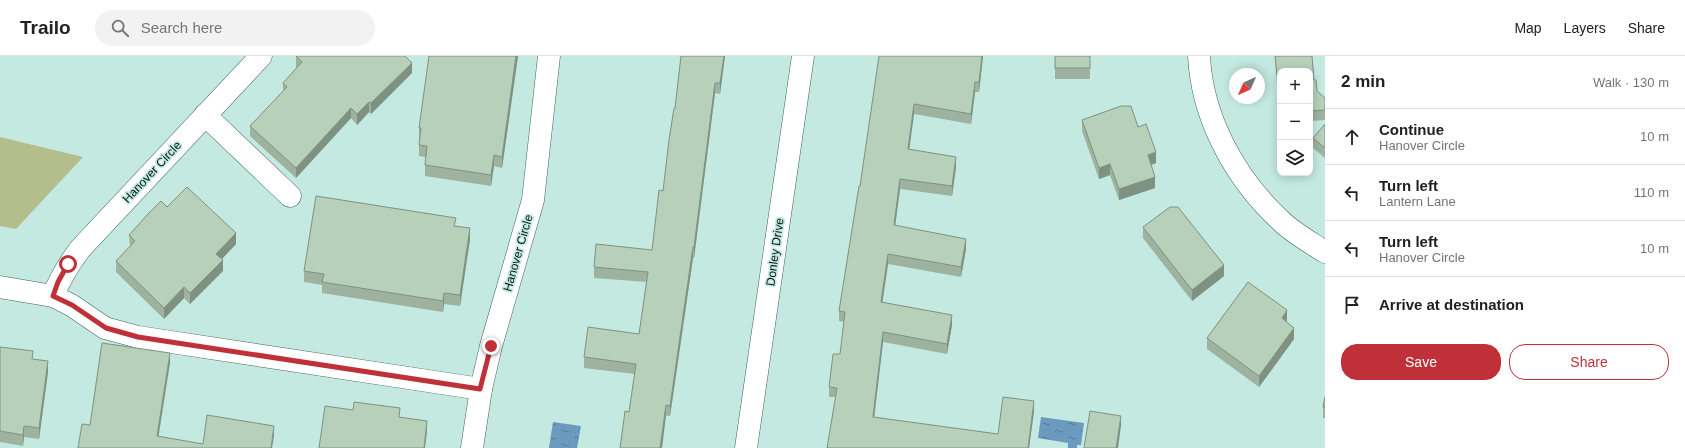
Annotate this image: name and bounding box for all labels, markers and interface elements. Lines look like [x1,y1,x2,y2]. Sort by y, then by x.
search box [95,10,375,46]
text: Trailo [20,17,71,38]
icon: search [109,17,131,39]
text: Search here [141,19,222,36]
text: Map [1514,20,1542,36]
text: Layers [1564,20,1606,36]
text: Share [1628,20,1665,36]
north arrow [1229,68,1265,104]
map controls [1277,68,1313,176]
button: + [1277,68,1313,104]
text: 2 min [1341,72,1385,91]
text: Walk · 130 m [1593,75,1669,90]
button: − [1277,104,1313,140]
text: Continue [1379,121,1444,138]
icon: ahead [1341,126,1363,148]
text: 10 m [1640,129,1669,144]
street label: Hanover Circle [120,138,184,206]
text: Hanover Circle [1379,138,1465,153]
button: layers [1277,140,1313,176]
text: Turn left [1379,177,1438,194]
icon: left [1341,182,1363,204]
text: 110 m [1634,185,1669,200]
text: Lantern Lane [1379,194,1456,209]
street label: Hanover Circle [500,213,536,293]
street label: Donley Drive [763,217,787,287]
text: Turn left [1379,233,1438,250]
icon: left [1341,238,1363,260]
text: 10 m [1640,241,1669,256]
text: Hanover Circle [1379,250,1465,265]
route start [59,255,77,273]
icon: arrive [1341,294,1363,316]
text: Arrive at destination [1379,296,1524,313]
route end [482,337,500,355]
button: Save [1341,344,1501,380]
button: Share [1509,344,1669,380]

